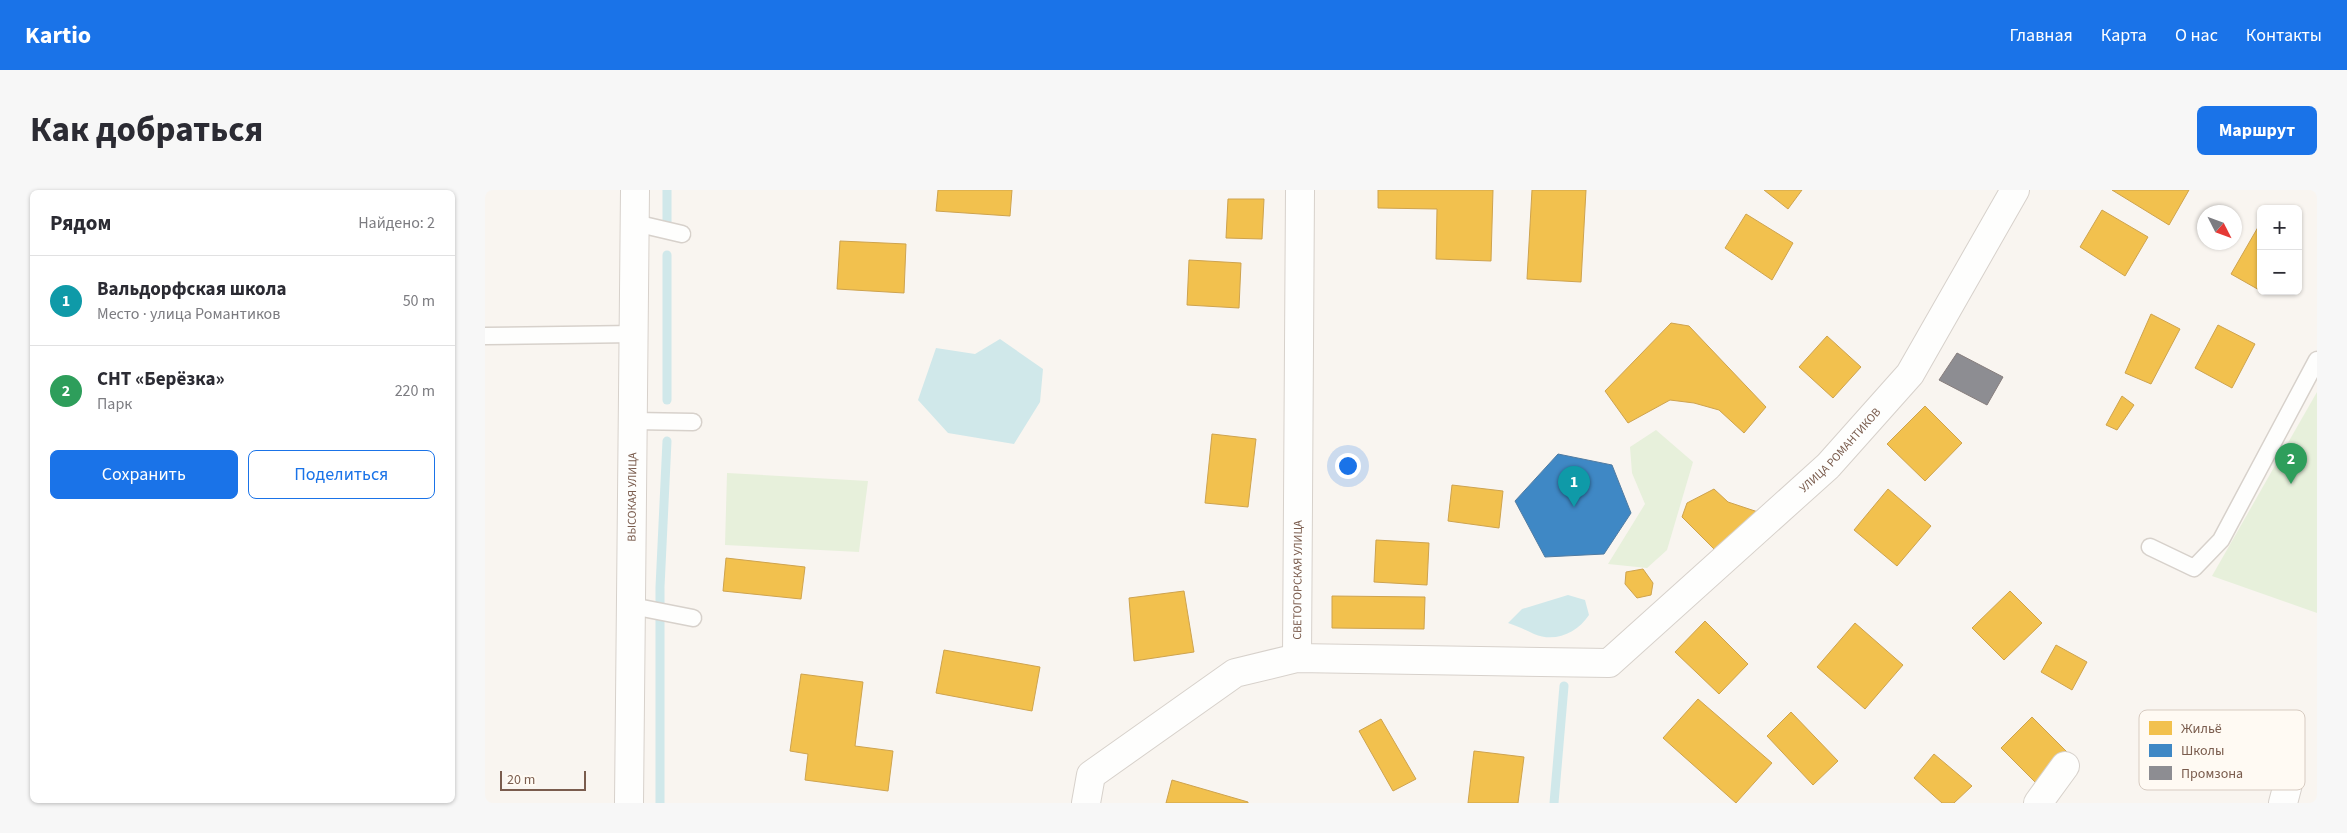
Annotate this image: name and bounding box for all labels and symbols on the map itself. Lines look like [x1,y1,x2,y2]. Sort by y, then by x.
north arrow [2197,205,2242,250]
street label: УЛИЦА РОМАНТИКОВ [1795,404,1885,496]
pin: 2 [2275,443,2307,484]
street label: ВЫСОКАЯ УЛИЦА [623,452,641,542]
your location [1335,453,1361,479]
pin: 1 [1558,466,1590,507]
street label: СВЕТОГОРСКАЯ УЛИЦА [1289,520,1306,640]
legend [2139,710,2305,790]
text: Жильё [2181,719,2222,739]
text: Школы [2181,741,2224,761]
text: Промзона [2181,764,2243,784]
scale bar [500,768,586,791]

